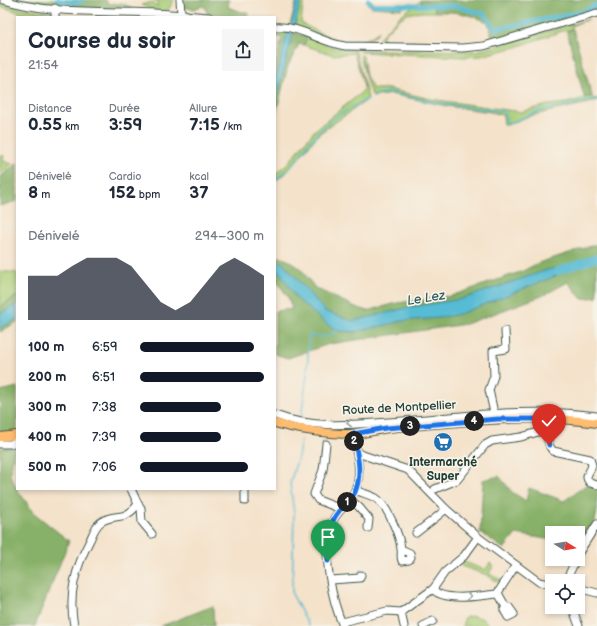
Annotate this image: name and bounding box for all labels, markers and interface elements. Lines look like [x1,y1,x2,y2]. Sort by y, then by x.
text: Course du soir [28,28,175,55]
button: share [222,29,264,71]
text: 21:54 [28,57,59,73]
text: Distance [28,102,72,115]
text: Durée [109,102,140,115]
text: Allure [189,102,217,115]
text: 0.55 [28,115,62,135]
text: 3:59 [109,115,142,135]
text: 7:15 [189,115,220,135]
text: km [62,120,79,133]
text: /km [220,120,242,133]
text: Dénivelé [28,170,72,183]
text: Cardio [109,170,142,183]
text: kcal [189,170,209,183]
text: 8 [28,183,38,203]
text: 152 [109,183,136,203]
text: 37 [189,183,209,203]
text: m [38,188,50,201]
text: bpm [136,188,160,201]
text: Dénivelé [28,228,79,244]
text: 294–300 m [195,228,264,244]
water label: Le Lez [406,287,447,309]
text: 100 m [28,339,64,355]
text: 6:59 [92,339,118,355]
text: 200 m [28,369,66,385]
text: 6:51 [92,369,115,385]
street label: Route de Montpellier [342,397,457,418]
text: 300 m [28,399,66,415]
text: 7:38 [92,399,117,415]
pin [532,404,566,445]
icon: check [538,410,560,432]
pin: 4 [464,411,484,431]
text: 4 [471,414,477,427]
pin: 3 [400,416,420,436]
one-way arrow [346,419,352,428]
text: 3 [407,419,413,432]
text: 400 m [28,429,66,445]
text: 7:39 [92,429,117,445]
pin: 2 [344,431,364,451]
supermarket icon: Intermarché Super [432,431,454,453]
text: 2 [351,434,357,447]
place label: Intermarché Super [409,455,477,484]
text: 500 m [28,459,66,475]
text: 7:06 [92,459,117,475]
pin: 1 [337,492,357,512]
text: 1 [345,495,349,508]
pin [311,520,345,561]
icon: arrive [317,526,339,548]
north arrow [545,526,585,566]
map controls [545,526,585,614]
button: locate [545,574,585,614]
one-way arrow [466,592,472,601]

